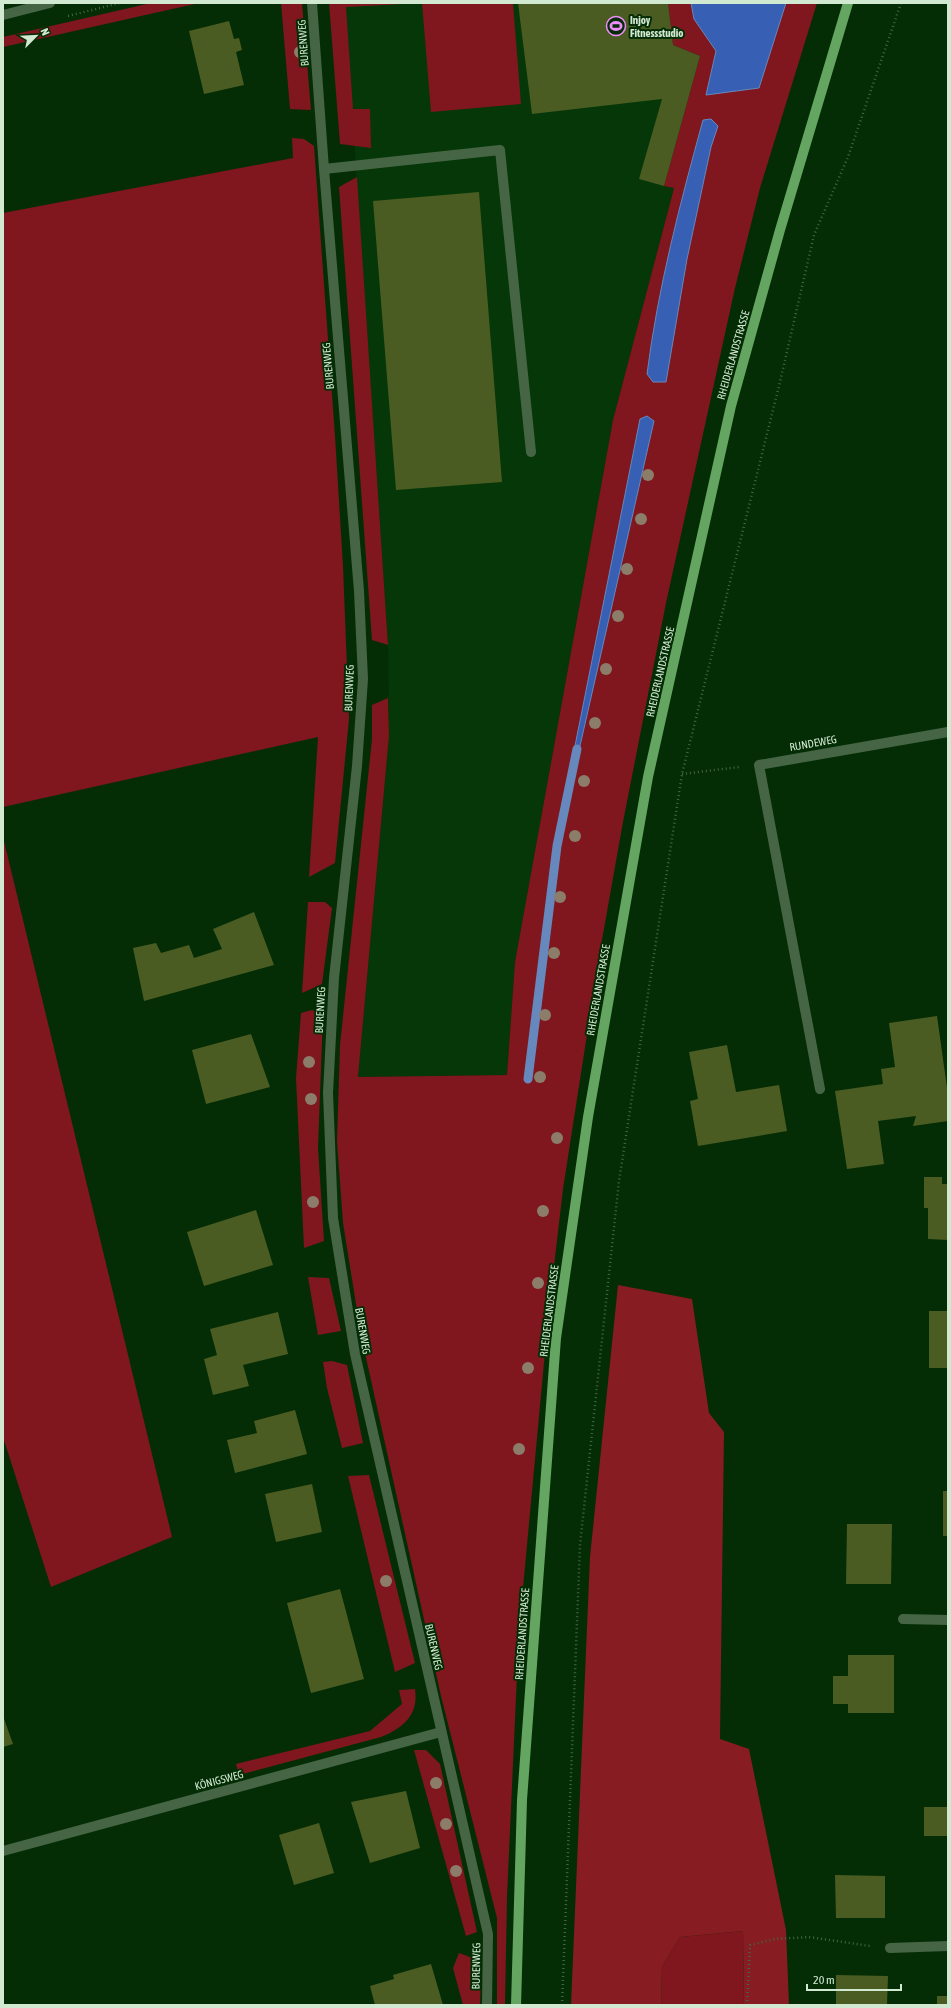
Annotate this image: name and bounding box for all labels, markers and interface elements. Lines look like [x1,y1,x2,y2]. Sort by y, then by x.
place label: Injoy Fitnessstudio [630,14,684,39]
sports icon: Injoy Fitnessstudio [605,15,627,37]
north arrow [16,16,56,56]
street label: BURENWEG [295,19,311,67]
text: N [38,27,52,37]
street label: RHEIDERLANDSTRASSE [715,309,752,401]
street label: BURENWEG [320,342,336,390]
street label: RHEIDERLANDSTRASSE [644,625,676,718]
street label: BURENWEG [342,664,356,712]
street label: RUNDEWEG [788,733,838,753]
street label: RHEIDERLANDSTRASSE [584,943,612,1036]
street label: BURENWEG [313,986,327,1034]
street label: RHEIDERLANDSTRASSE [537,1264,561,1358]
street label: BURENWEG [353,1307,373,1355]
street label: RHEIDERLANDSTRASSE [513,1587,531,1680]
street label: BURENWEG [423,1623,445,1671]
street label: KÖNIGSWEG [193,1768,245,1792]
street label: BURENWEG [470,1942,482,1990]
scale bar [807,1966,901,1992]
text: 20 m [813,1973,835,1987]

